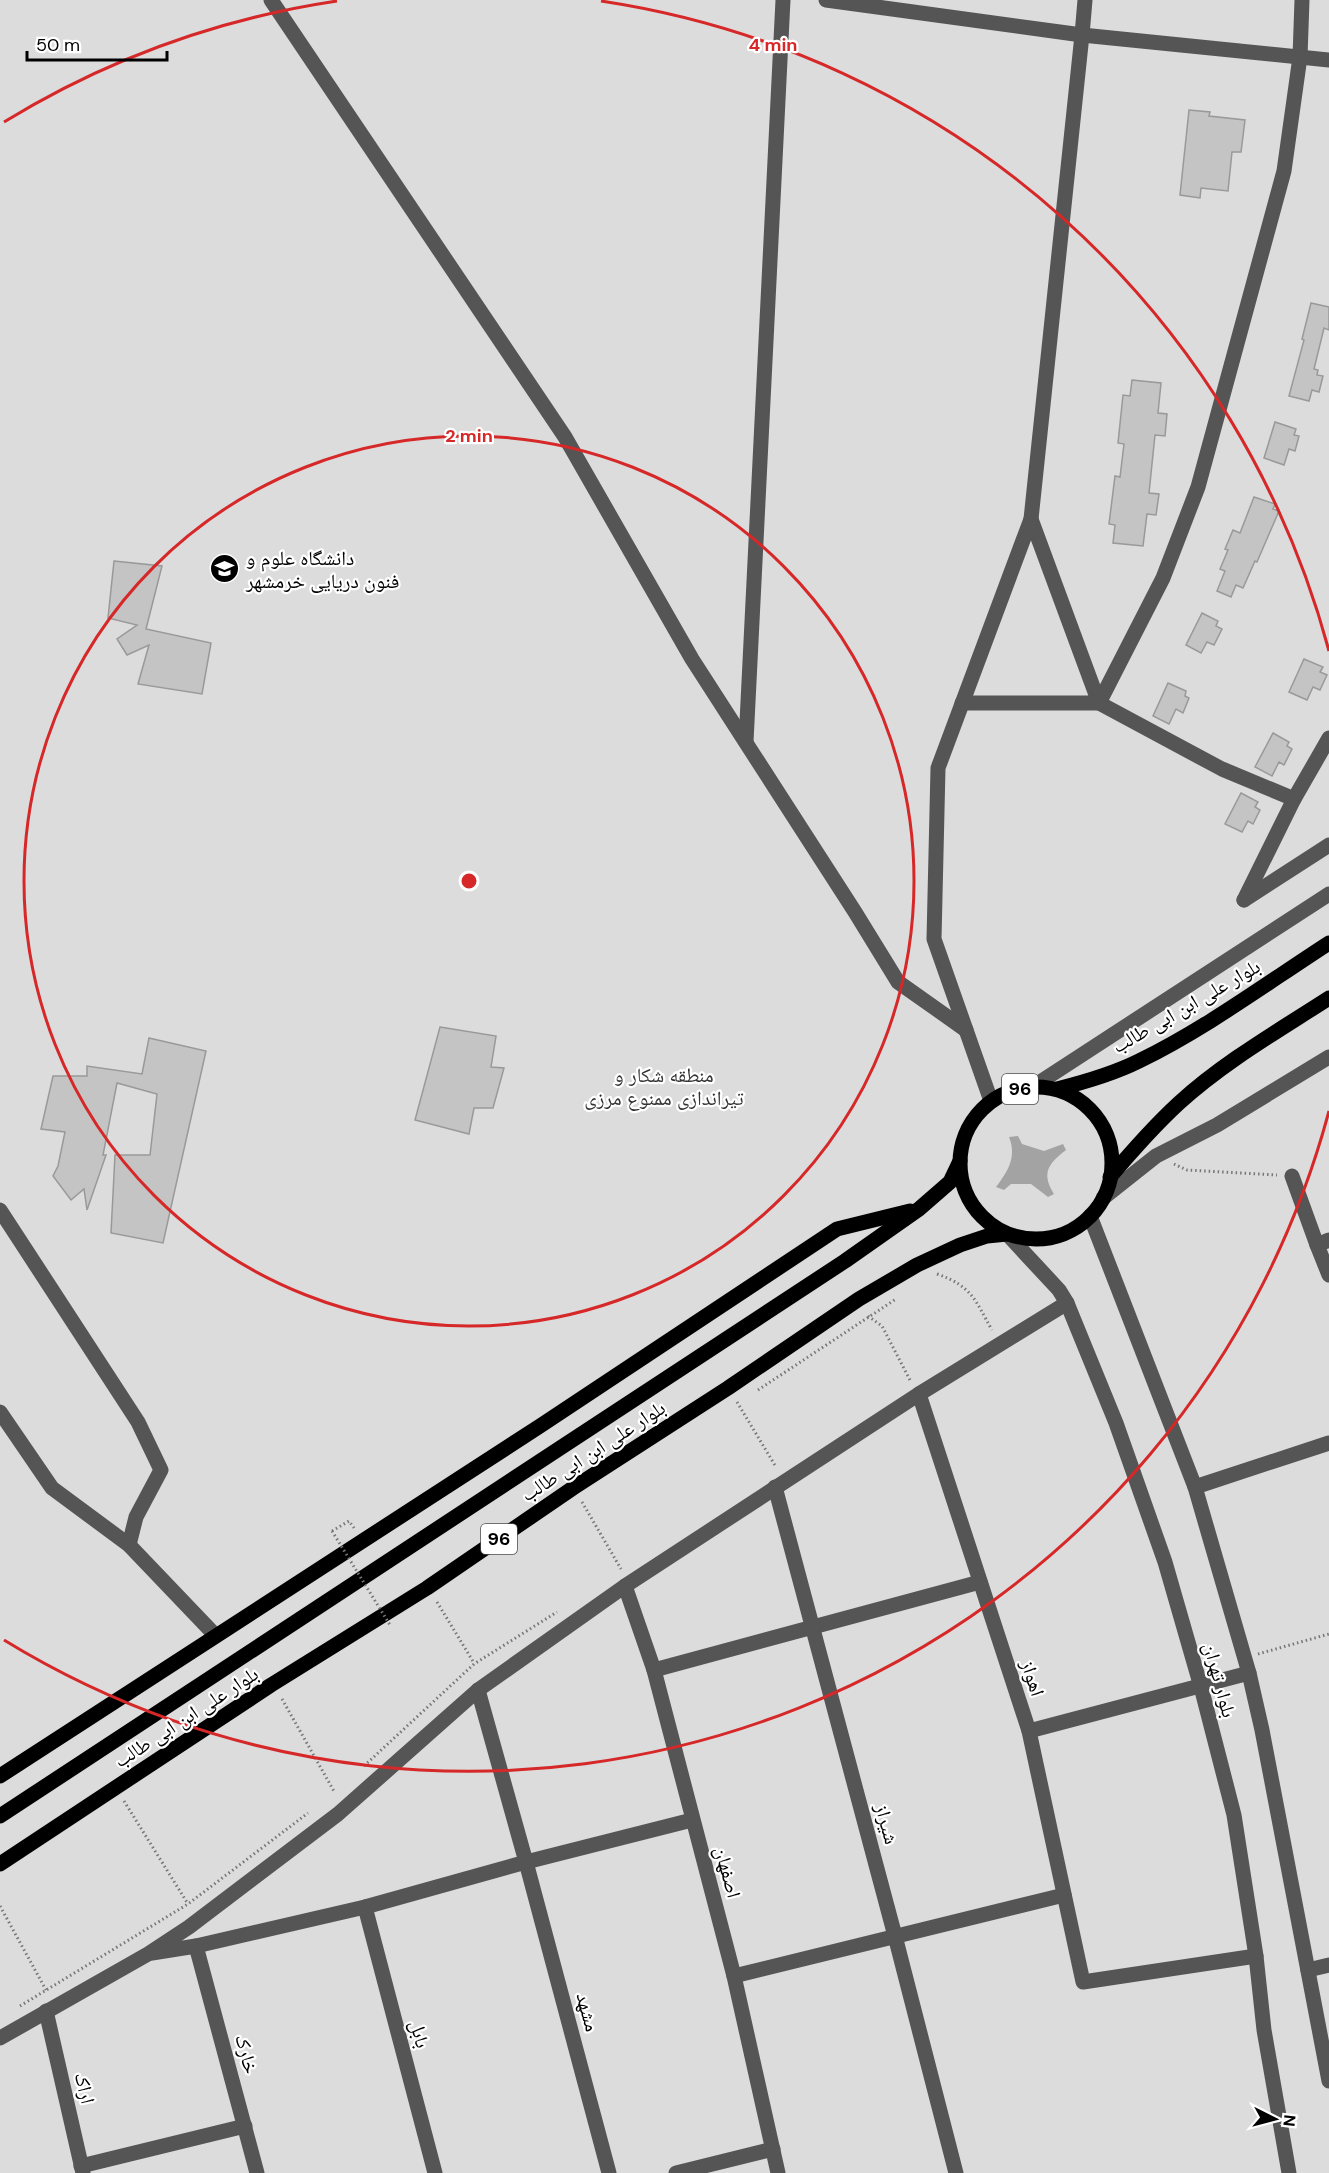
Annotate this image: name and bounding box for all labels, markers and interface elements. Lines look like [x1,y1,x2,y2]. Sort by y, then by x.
scale bar [27,24,166,62]
text: 50 m [36,33,80,57]
text: 4 min [749,33,797,57]
text: 2 min [445,424,493,448]
place label: دانشگاه علوم و فنون دریایی خرمشهر [245,545,399,594]
school or university icon: دانشگاه علوم و فنون دریایی خرمشهر [209,553,241,585]
centre of rings [459,871,479,891]
street label: بلوار علی ابن ابی طالب [1107,953,1265,1059]
park label: منطقه شکار و تیراندازی ممنوع مرزی [584,1062,744,1111]
road number: 96 [1002,1074,1038,1104]
street label: بلوار علی ابن ابی طالب [516,1395,670,1507]
road number: 96 [481,1524,517,1554]
street label: بلوار تهران [1198,1640,1242,1720]
street label: اهواز [1015,1656,1051,1700]
street label: بلوار علی ابن ابی طالب [109,1661,263,1773]
street label: شیراز [869,1800,905,1847]
street label: اصفهان [709,1843,747,1901]
street label: مشهد [570,1990,606,2034]
street label: بابل [404,2017,436,2051]
street label: خارک [229,2031,265,2077]
street label: اراک [69,2070,101,2106]
north arrow [1245,2089,1305,2149]
text: N [1278,2114,1300,2127]

